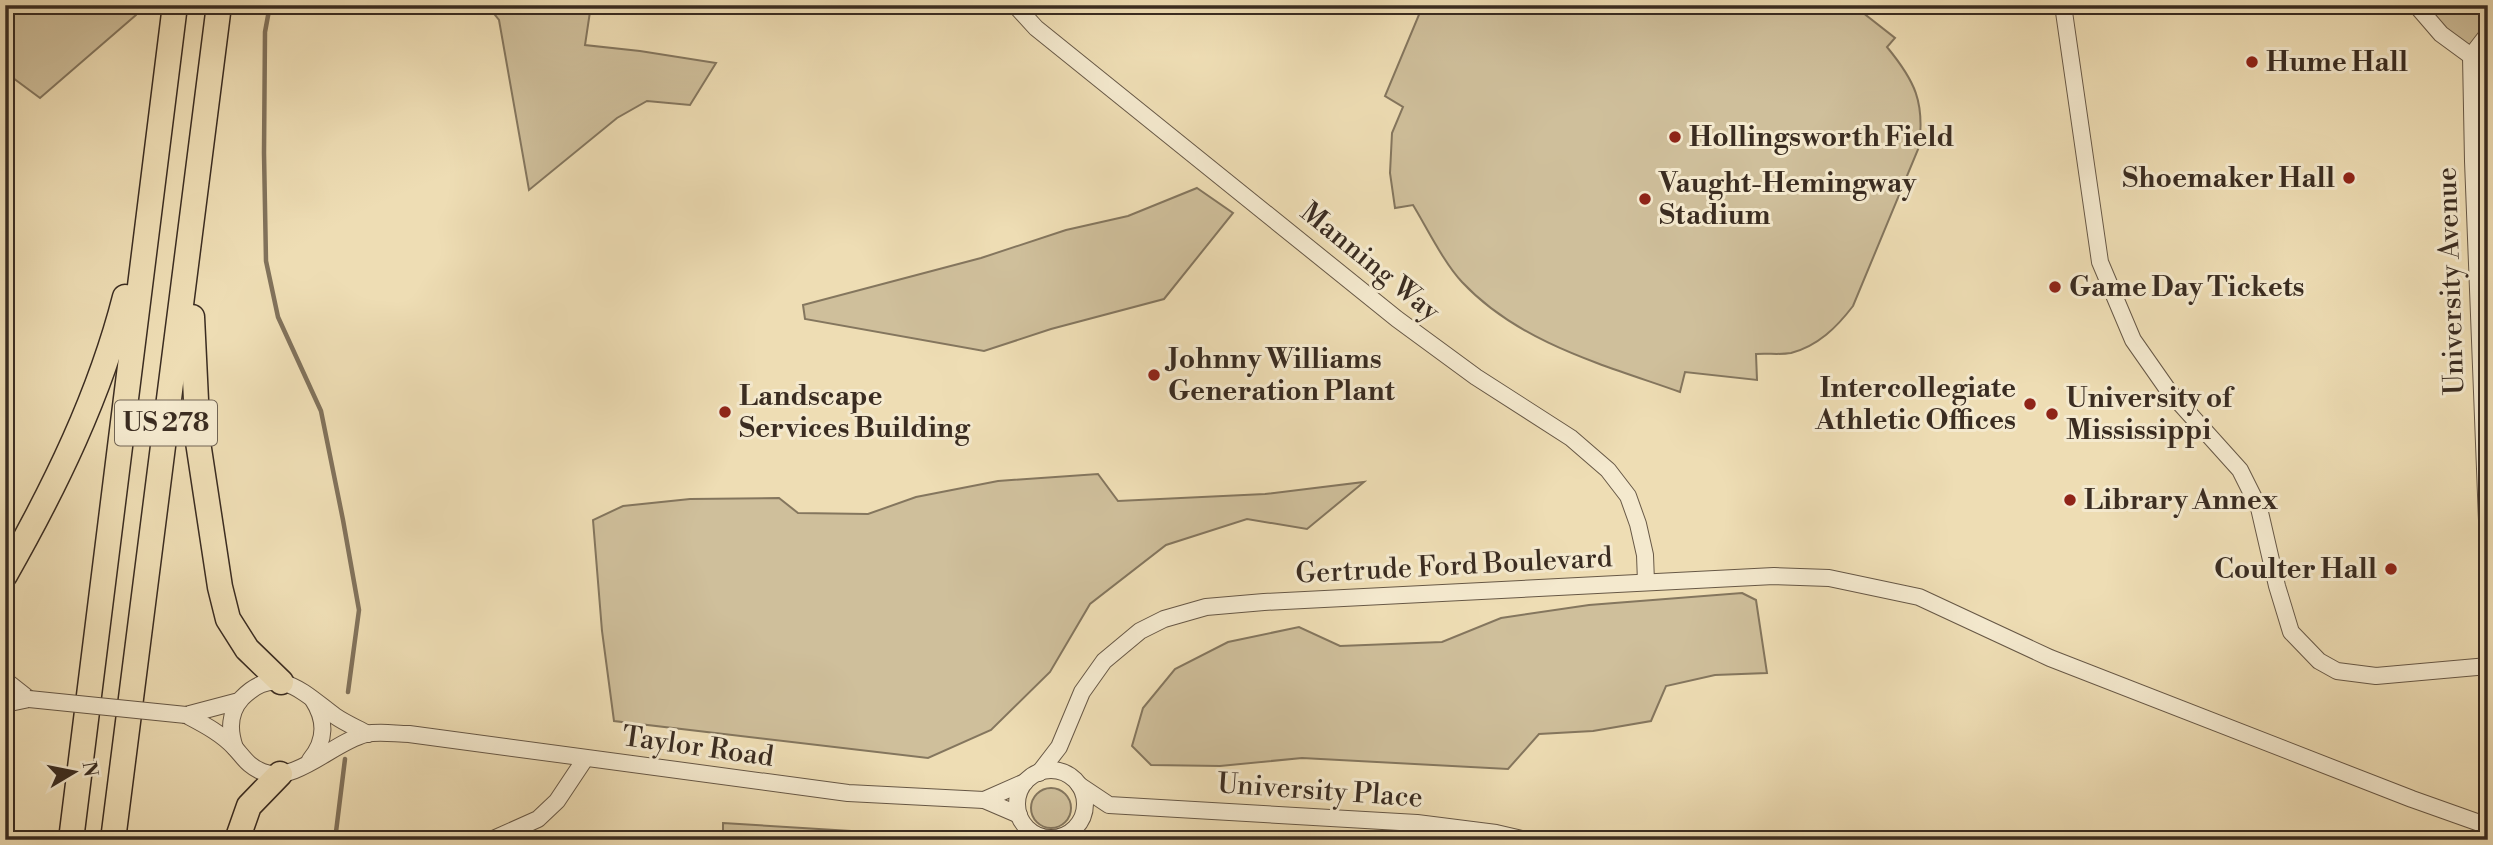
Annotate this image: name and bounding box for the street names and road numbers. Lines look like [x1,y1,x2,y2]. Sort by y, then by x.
street label: University Avenue [2430,166,2472,396]
street label: Manning Way [1293,195,1447,329]
road number: US 278 [115,400,217,446]
street label: Gertrude Ford Boulevard [1295,540,1613,592]
street label: Taylor Road [620,719,776,775]
street label: University Place [1216,766,1424,816]

